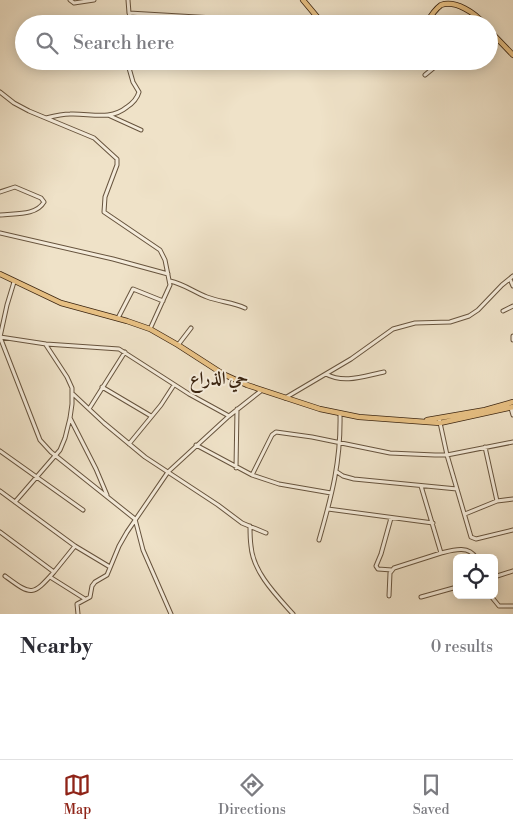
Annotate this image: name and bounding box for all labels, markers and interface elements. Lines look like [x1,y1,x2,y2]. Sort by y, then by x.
search box [15,15,498,70]
icon: search [33,29,61,57]
text: Search here [73,31,174,55]
district label: حي الذراع [190,367,248,393]
map controls [453,554,498,599]
button: locate [453,554,498,599]
text: Nearby [20,634,93,660]
text: 0 results [431,637,493,657]
tab: Map [63,771,91,819]
tab: Directions [218,771,286,819]
tab: Saved [413,771,450,819]

